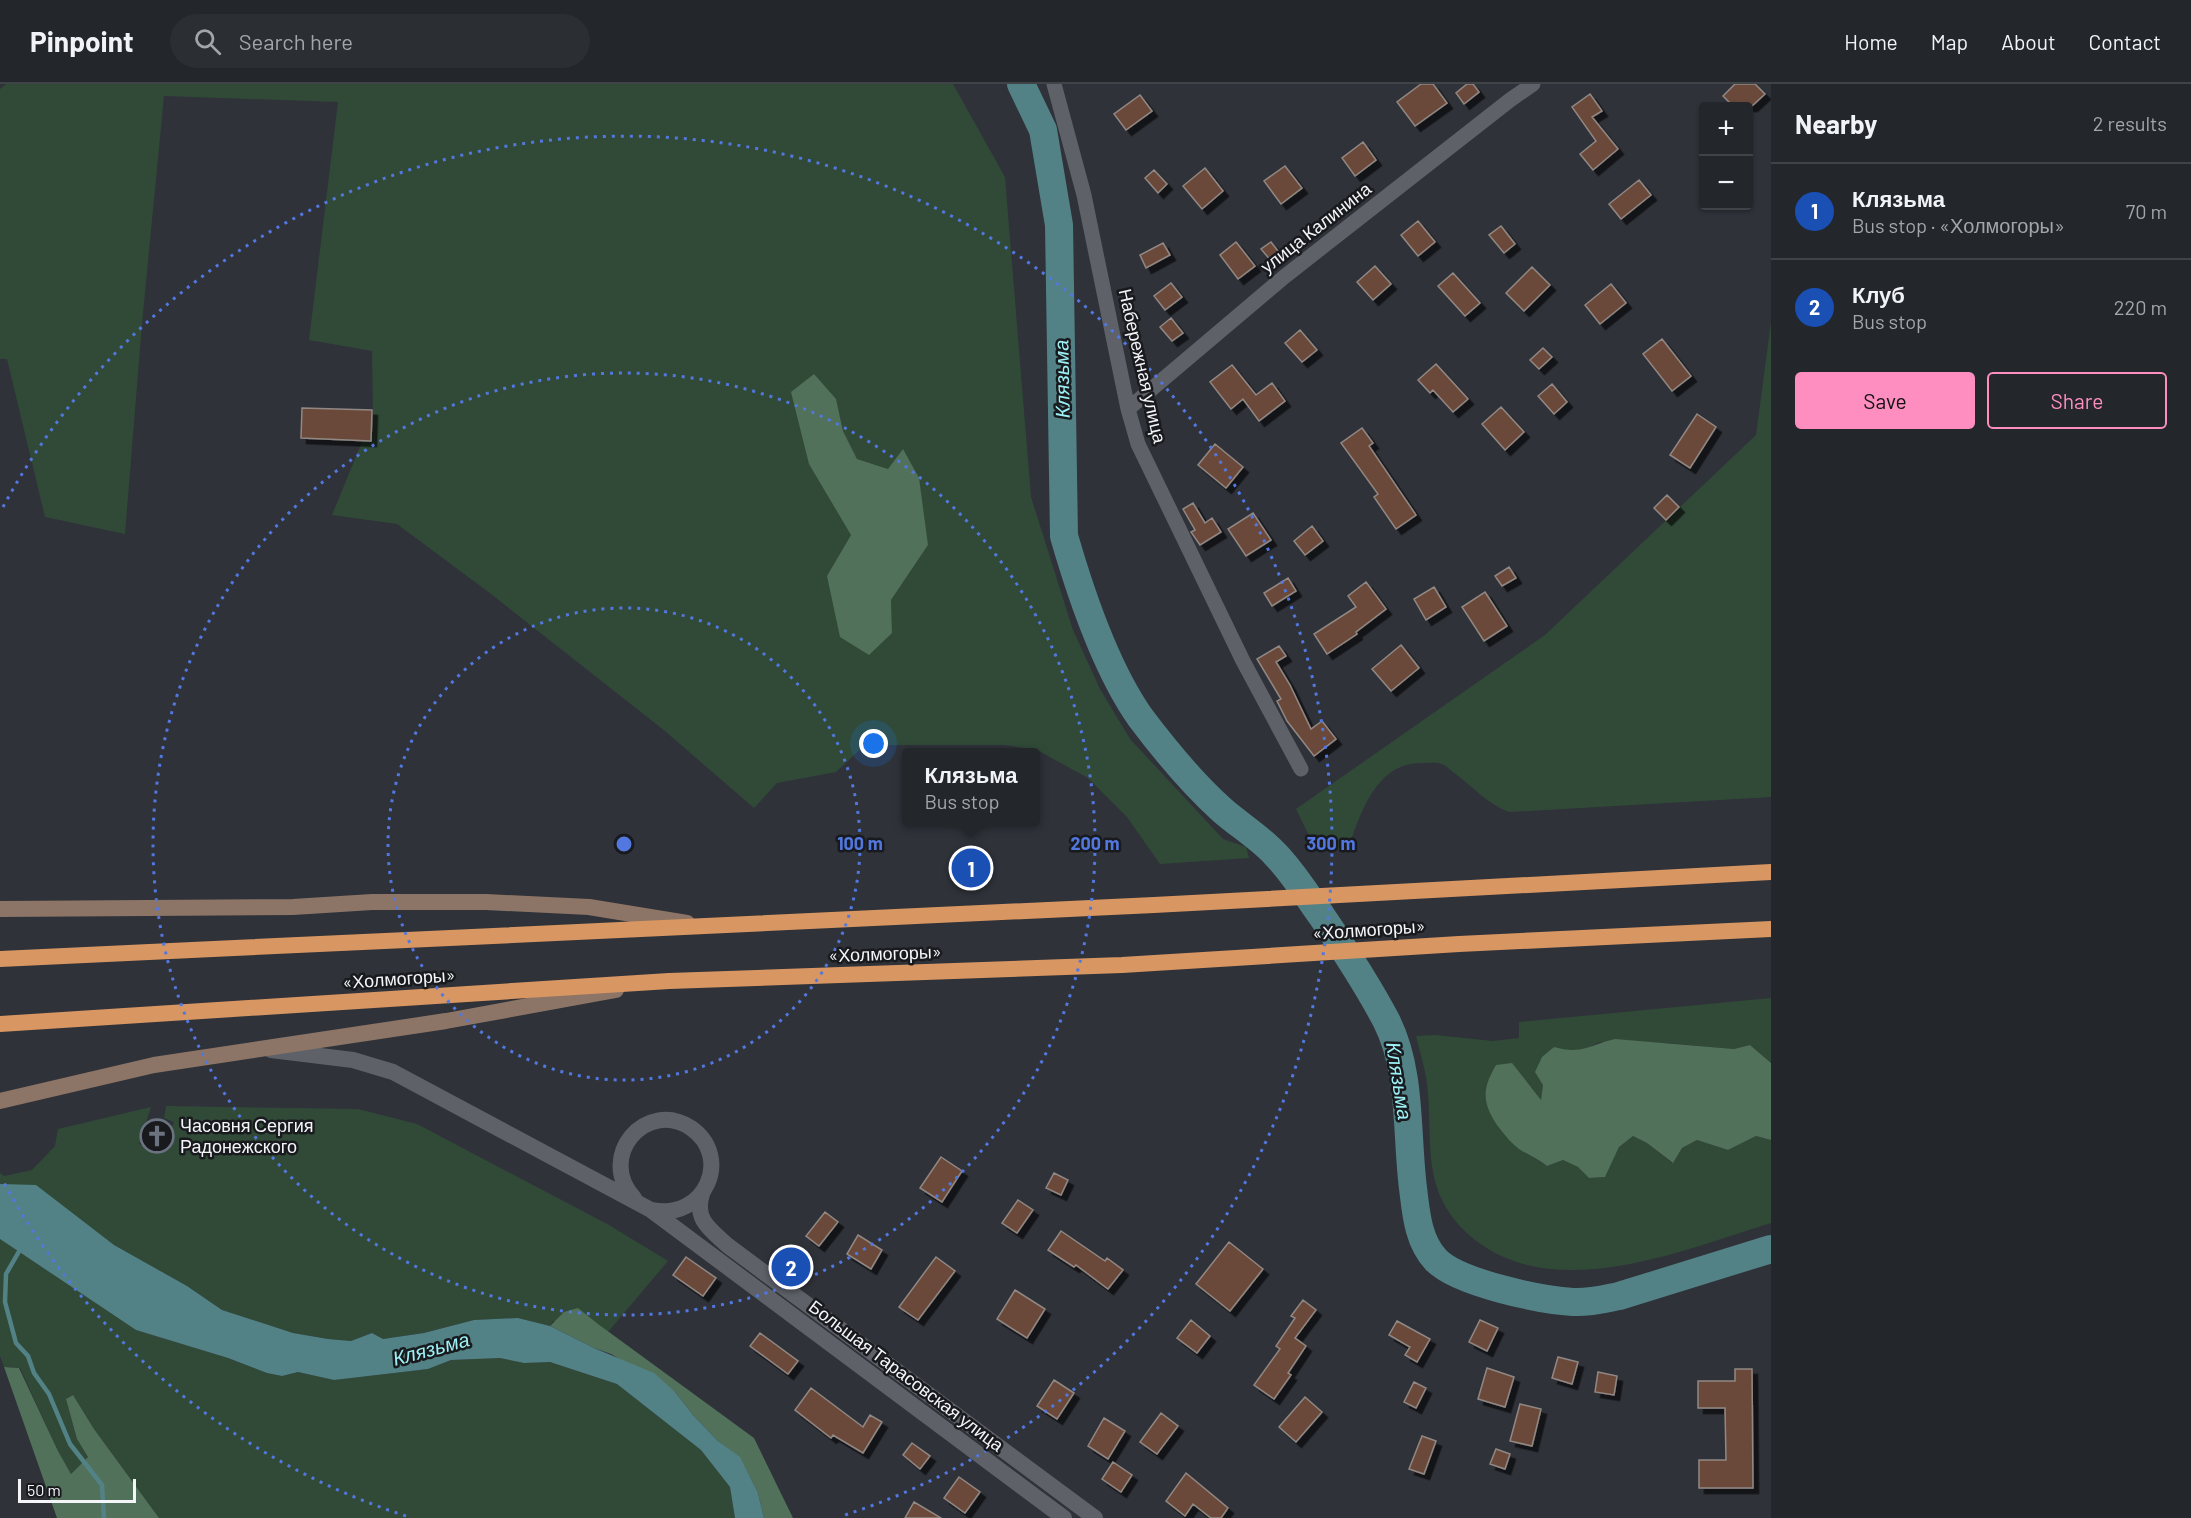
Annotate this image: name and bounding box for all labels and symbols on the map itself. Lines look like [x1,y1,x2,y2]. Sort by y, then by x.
street label: улица Калинина [1256,177,1376,277]
street label: Набережная улица [1115,286,1172,446]
water label: Клязьма [1048,340,1074,418]
your location [859,729,888,758]
text: 100 m [837,832,883,854]
text: 200 m [1070,832,1120,854]
text: 300 m [1307,832,1355,854]
centre of rings [614,834,634,854]
pin: 1 [952,846,990,890]
street label: «Холмогоры» [1312,914,1426,944]
street label: «Холмогоры» [828,940,942,966]
street label: «Холмогоры» [342,963,456,993]
water label: Клязьма [1382,1040,1418,1121]
place label: Часовня Сергия Радонежского [180,1114,313,1157]
church icon: Часовня Сергия Радонежского [139,1118,175,1154]
pin: 2 [772,1244,810,1290]
street label: Большая Тарасовская улица [805,1295,1009,1456]
water label: Клязьма [390,1326,472,1370]
scale bar [18,1476,136,1504]

